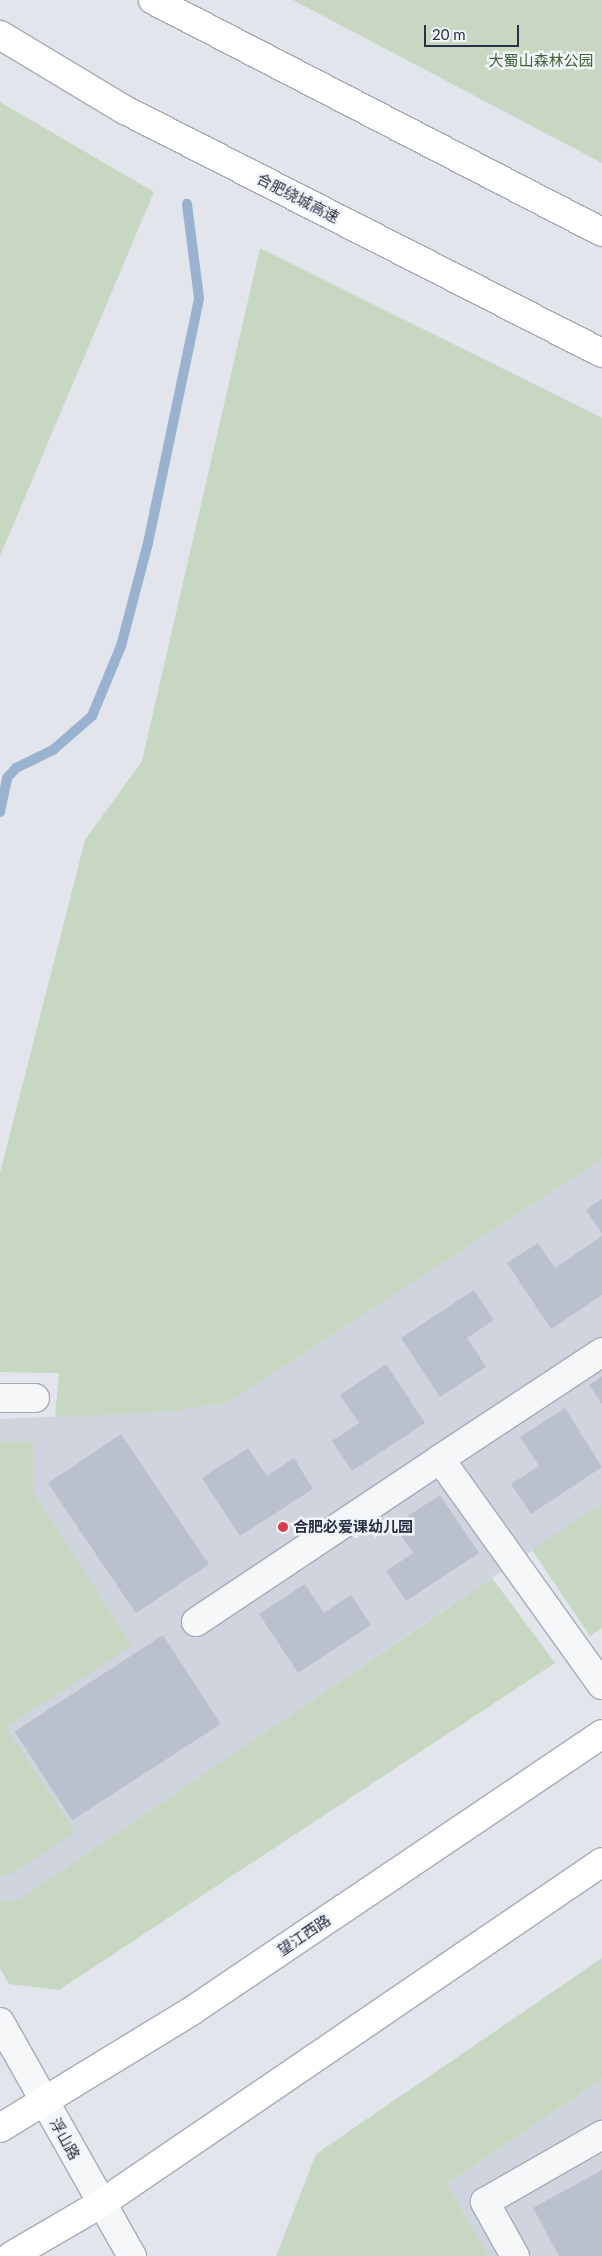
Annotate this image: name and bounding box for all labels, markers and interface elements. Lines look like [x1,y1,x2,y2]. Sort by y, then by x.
scale bar [427,15,522,47]
text: 20 m [432,25,466,43]
park label: 大蜀山森林公园 [489,52,593,70]
street label: 合肥绕城高速 [254,170,342,226]
place label: 合肥必爱课幼儿园 [293,1518,413,1536]
marker: 合肥必爱课幼儿园 [277,1521,289,1533]
street label: 望江西路 [274,1911,334,1959]
street label: 浮山路 [46,2115,84,2163]

